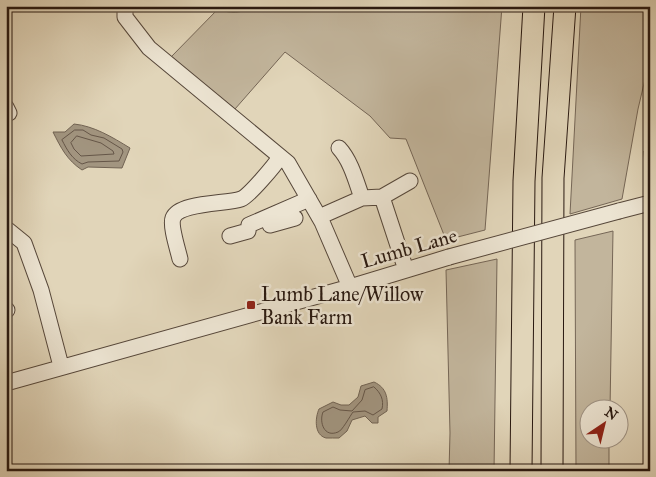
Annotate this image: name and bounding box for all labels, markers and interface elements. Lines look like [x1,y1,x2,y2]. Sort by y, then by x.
street label: Lumb Lane [358,223,460,273]
place label: Lumb Lane/Willow Bank Farm [261,282,424,329]
marker: Lumb Lane/Willow Bank Farm [245,299,257,311]
north arrow [578,400,628,450]
text: N [601,403,621,424]

